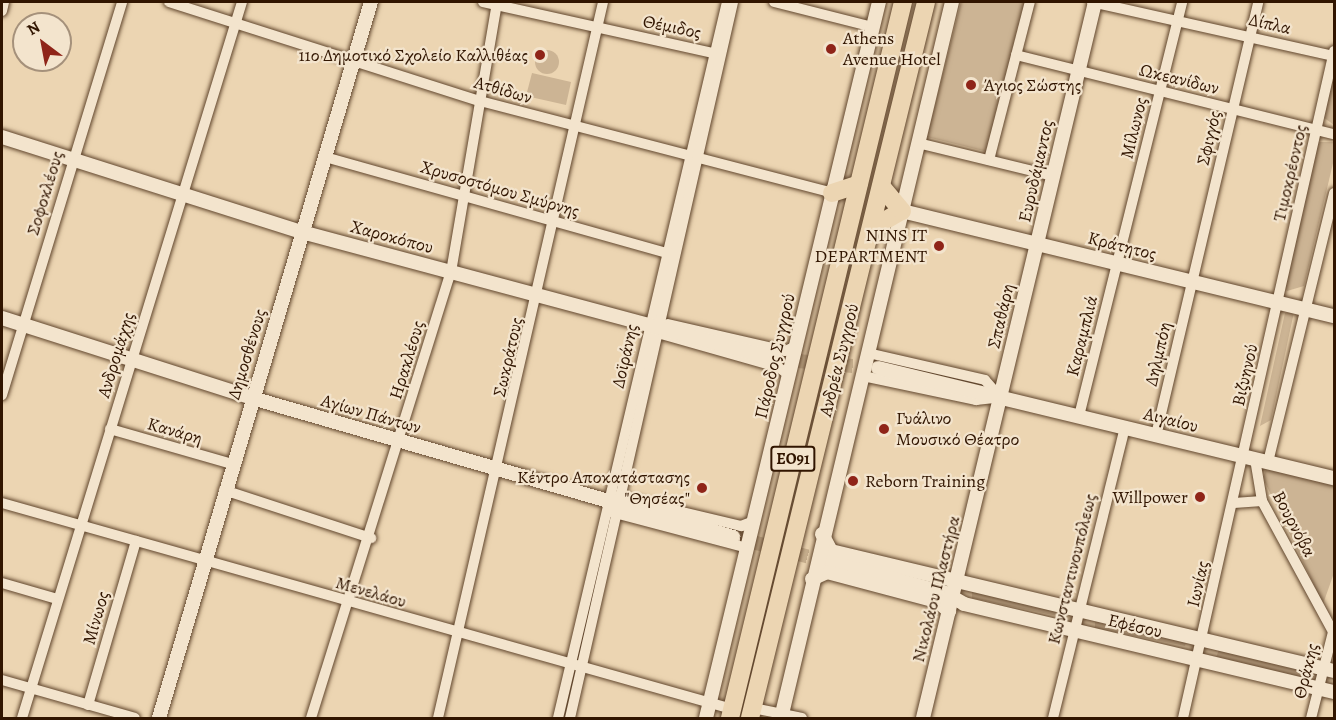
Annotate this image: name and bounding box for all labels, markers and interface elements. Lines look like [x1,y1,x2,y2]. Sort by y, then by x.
street label: Δίπλα [1247,9,1293,39]
street label: Θέμιδος [641,10,703,44]
north arrow [12,12,72,72]
text: N [23,16,44,41]
place label: Athens Avenue Hotel [843,28,941,70]
marker: Athens Avenue Hotel [824,42,838,56]
place label: 11ο Δημοτικό Σχολείο Καλλιθέας [298,44,528,66]
marker: 11ο Δημοτικό Σχολείο Καλλιθέας [533,48,547,62]
street label: Ωκεανίδων [1137,59,1221,99]
street label: Ατθίδων [472,71,534,109]
place label: Άγιος Σώστης [983,74,1081,96]
marker: Άγιος Σώστης [964,78,978,92]
street label: Μίλωνος [1116,95,1152,161]
street label: Σφιγγός [1192,109,1226,167]
street label: Ευρυδάμαντος [1014,118,1058,224]
street label: Τιμοκρέοντος [1268,123,1312,223]
street label: Σοφοκλέους [22,148,68,238]
street label: Χρυσοστόμου Σμύρνης [418,156,582,222]
street label: Χαροκόπου [348,216,436,258]
place label: NINS IT DEPARTMENT [815,225,927,268]
street label: Κράτητος [1086,227,1158,265]
marker: NINS IT DEPARTMENT [932,239,946,253]
street label: Σπαθάρη [983,282,1019,350]
street label: Πάροδος Συγγρού [750,291,800,421]
street label: Καραμπλιά [1062,293,1102,379]
street label: Ανδρέα Συγγρού [815,301,863,419]
street label: Δημοσθένους [223,306,271,402]
street label: Ανδρομάχης [93,310,139,400]
street label: Σωκράτους [488,315,528,399]
street label: Ηρακλέους [385,318,429,402]
street label: Δηλμπόη [1140,320,1176,388]
street label: Δοϊράνης [607,322,643,390]
street label: Βιζυηνού [1227,342,1263,408]
street label: Αγίων Πάντων [319,389,423,439]
street label: Αιγαίου [1142,403,1200,437]
place label: Γυάλινο Μουσικό Θέατρο [896,408,1019,450]
street label: Κανάρη [145,413,205,449]
marker: Γυάλινο Μουσικό Θέατρο [877,422,891,436]
road number: ΕΟ91 [769,446,817,472]
place label: Κέντρο Αποκατάστασης "Θησέας" [517,467,690,510]
place label: Reborn Training [865,470,985,492]
marker: Reborn Training [846,474,860,488]
marker: Κέντρο Αποκατάστασης "Θησέας" [695,481,709,495]
place label: Willpower [1113,486,1188,508]
street label: Βουρνόβα [1268,487,1320,561]
marker: Willpower [1193,490,1207,504]
street label: Κωνσταντινουπόλεως [1043,491,1101,647]
street label: Νικολάου Πλαστήρα [907,514,965,664]
street label: Ιωνίας [1182,559,1214,609]
street label: Μενελάου [333,572,409,612]
street label: Μίνωος [78,589,114,647]
street label: Εφέσου [1106,609,1164,643]
street label: Θράκης [1289,641,1323,701]

